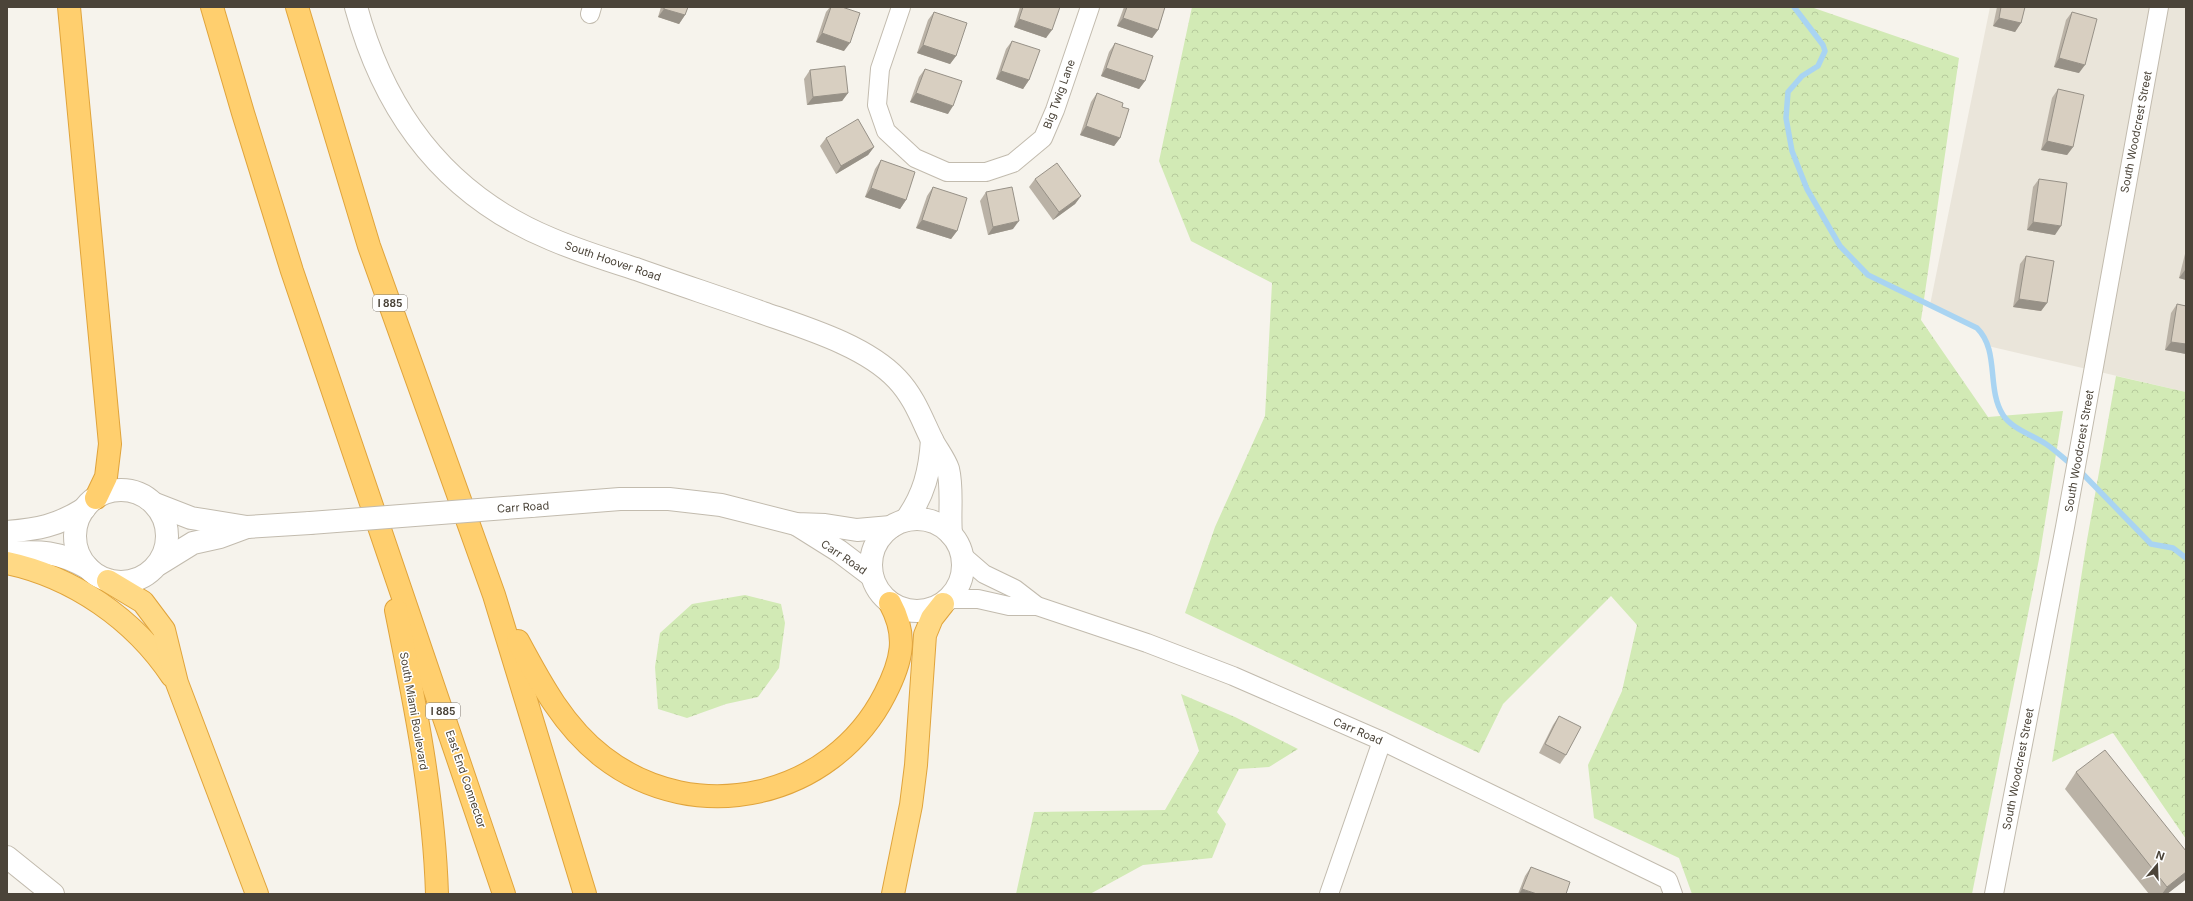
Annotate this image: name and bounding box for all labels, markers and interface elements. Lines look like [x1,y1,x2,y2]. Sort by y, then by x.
street label: Big Twig Lane [1040,57,1078,131]
street label: South Woodcrest Street [2117,70,2155,194]
street label: South Hoover Road [563,238,663,284]
road number: I 885 [373,295,407,311]
street label: South Woodcrest Street [2061,388,2097,513]
street label: Carr Road [496,498,550,516]
street label: Carr Road [818,537,870,577]
street label: South Miami Boulevard [397,651,431,771]
road number: I 885 [426,703,460,719]
street label: South Woodcrest Street [1999,707,2037,831]
street label: Carr Road [1331,714,1385,748]
street label: East End Connector [443,728,489,830]
north arrow [2137,845,2177,885]
text: N [2154,848,2167,864]

